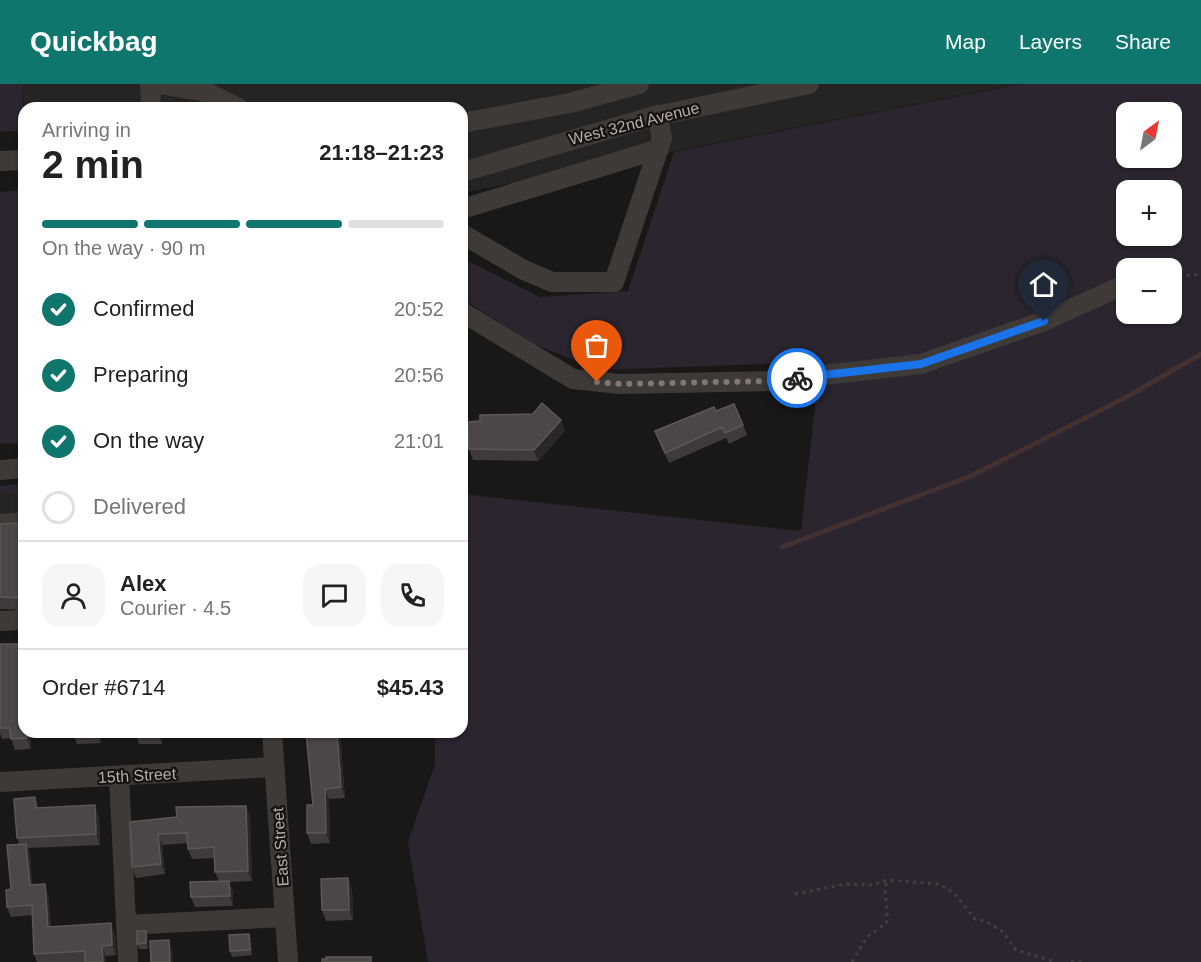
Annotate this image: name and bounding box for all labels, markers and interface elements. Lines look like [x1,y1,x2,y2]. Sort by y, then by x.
text: Quickbag [30,26,158,57]
text: Map [945,30,986,53]
text: Layers [1019,30,1082,53]
text: Share [1115,30,1171,53]
street label: West 32nd Avenue [567,99,701,148]
north arrow [1116,102,1182,168]
map controls [1116,102,1182,324]
text: Arriving in [42,119,131,141]
text: 21:18–21:23 [319,140,444,165]
text: 2 min [42,143,144,186]
button: + [1116,180,1182,246]
text: On the way · 90 m [42,237,205,259]
button: − [1116,258,1182,324]
pin [1018,259,1069,321]
icon: home [1027,268,1060,301]
icon: check [42,293,75,326]
text: Confirmed [93,296,194,321]
text: 20:52 [394,298,444,320]
pin [571,320,622,382]
icon: bag [580,329,613,362]
courier [767,348,827,408]
icon: check [42,359,75,392]
text: Preparing [93,362,188,387]
icon: bike [781,362,814,395]
text: 20:56 [394,364,444,386]
icon: check [42,425,75,458]
text: On the way [93,428,204,453]
text: 21:01 [394,430,444,452]
text: Delivered [93,494,186,519]
button: person [42,564,105,627]
button: chat [303,564,366,627]
button: phone [381,564,444,627]
text: Alex [120,571,166,596]
text: Courier · 4.5 [120,597,231,619]
text: Order #6714 [42,675,166,700]
text: $45.43 [377,675,444,700]
street label: 15th Street [97,765,177,786]
street label: East Street [269,806,292,887]

